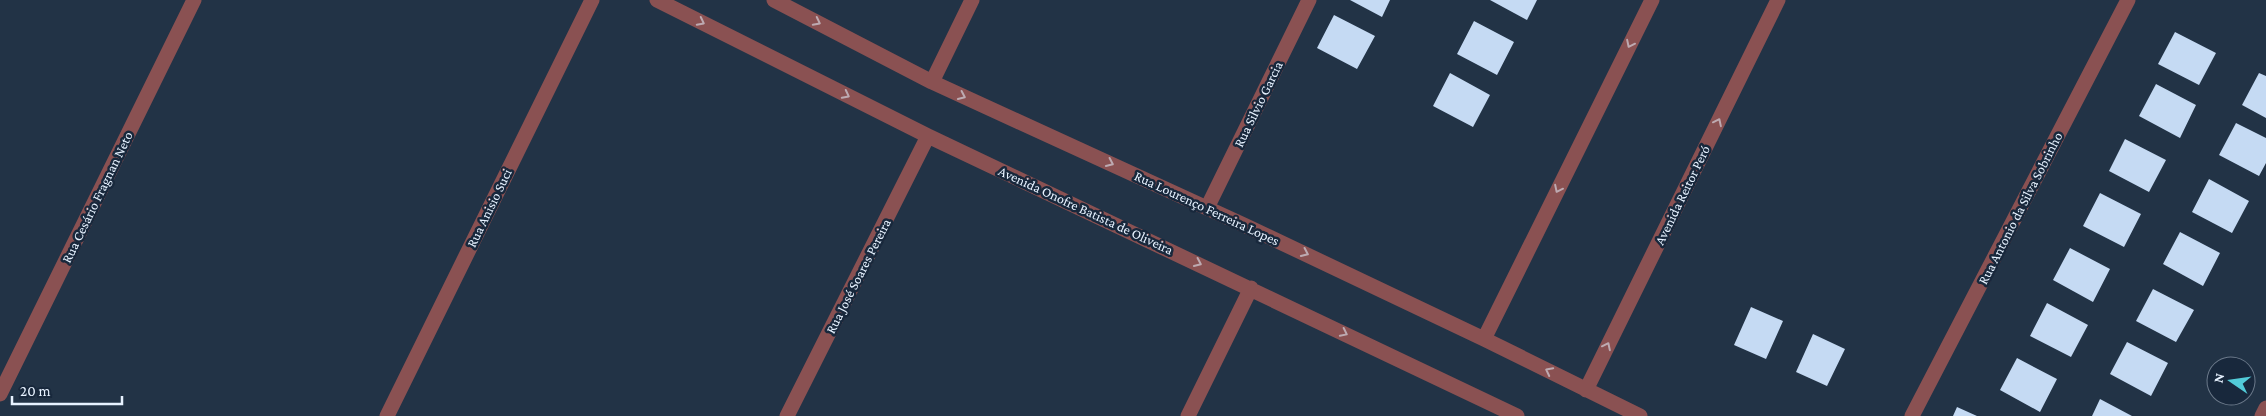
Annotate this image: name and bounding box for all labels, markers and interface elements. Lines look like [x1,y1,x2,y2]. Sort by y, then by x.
one-way arrow [696,16,705,26]
one-way arrow [812,16,821,26]
one-way arrow [1626,39,1636,48]
street label: Rua Silvio Garcia [1230,58,1286,150]
one-way arrow [841,89,850,99]
one-way arrow [957,89,966,100]
one-way arrow [1712,118,1722,127]
street label: Rua Cesário Fragnan Neto [58,129,136,265]
street label: Rua Antonio da Silva Sobrinho [1975,129,2066,287]
street label: Avenida Reitor Peró [1651,143,1713,247]
one-way arrow [1105,157,1114,168]
street label: Avenida Onofre Batista de Oliveira [996,162,1176,258]
street label: Rua Anisio Suci [463,166,515,250]
street label: Rua Lourenço Ferreira Lopes [1132,167,1282,249]
one-way arrow [1554,184,1564,193]
street label: Rua José Soares Pereira [822,215,894,336]
one-way arrow [1300,247,1309,258]
one-way arrow [1193,257,1202,268]
one-way arrow [1339,327,1348,338]
one-way arrow [1601,342,1611,351]
north arrow [2206,356,2256,406]
one-way arrow [1545,367,1554,377]
text: N [2209,371,2227,385]
scale bar [12,374,122,406]
text: 20 m [20,383,51,399]

